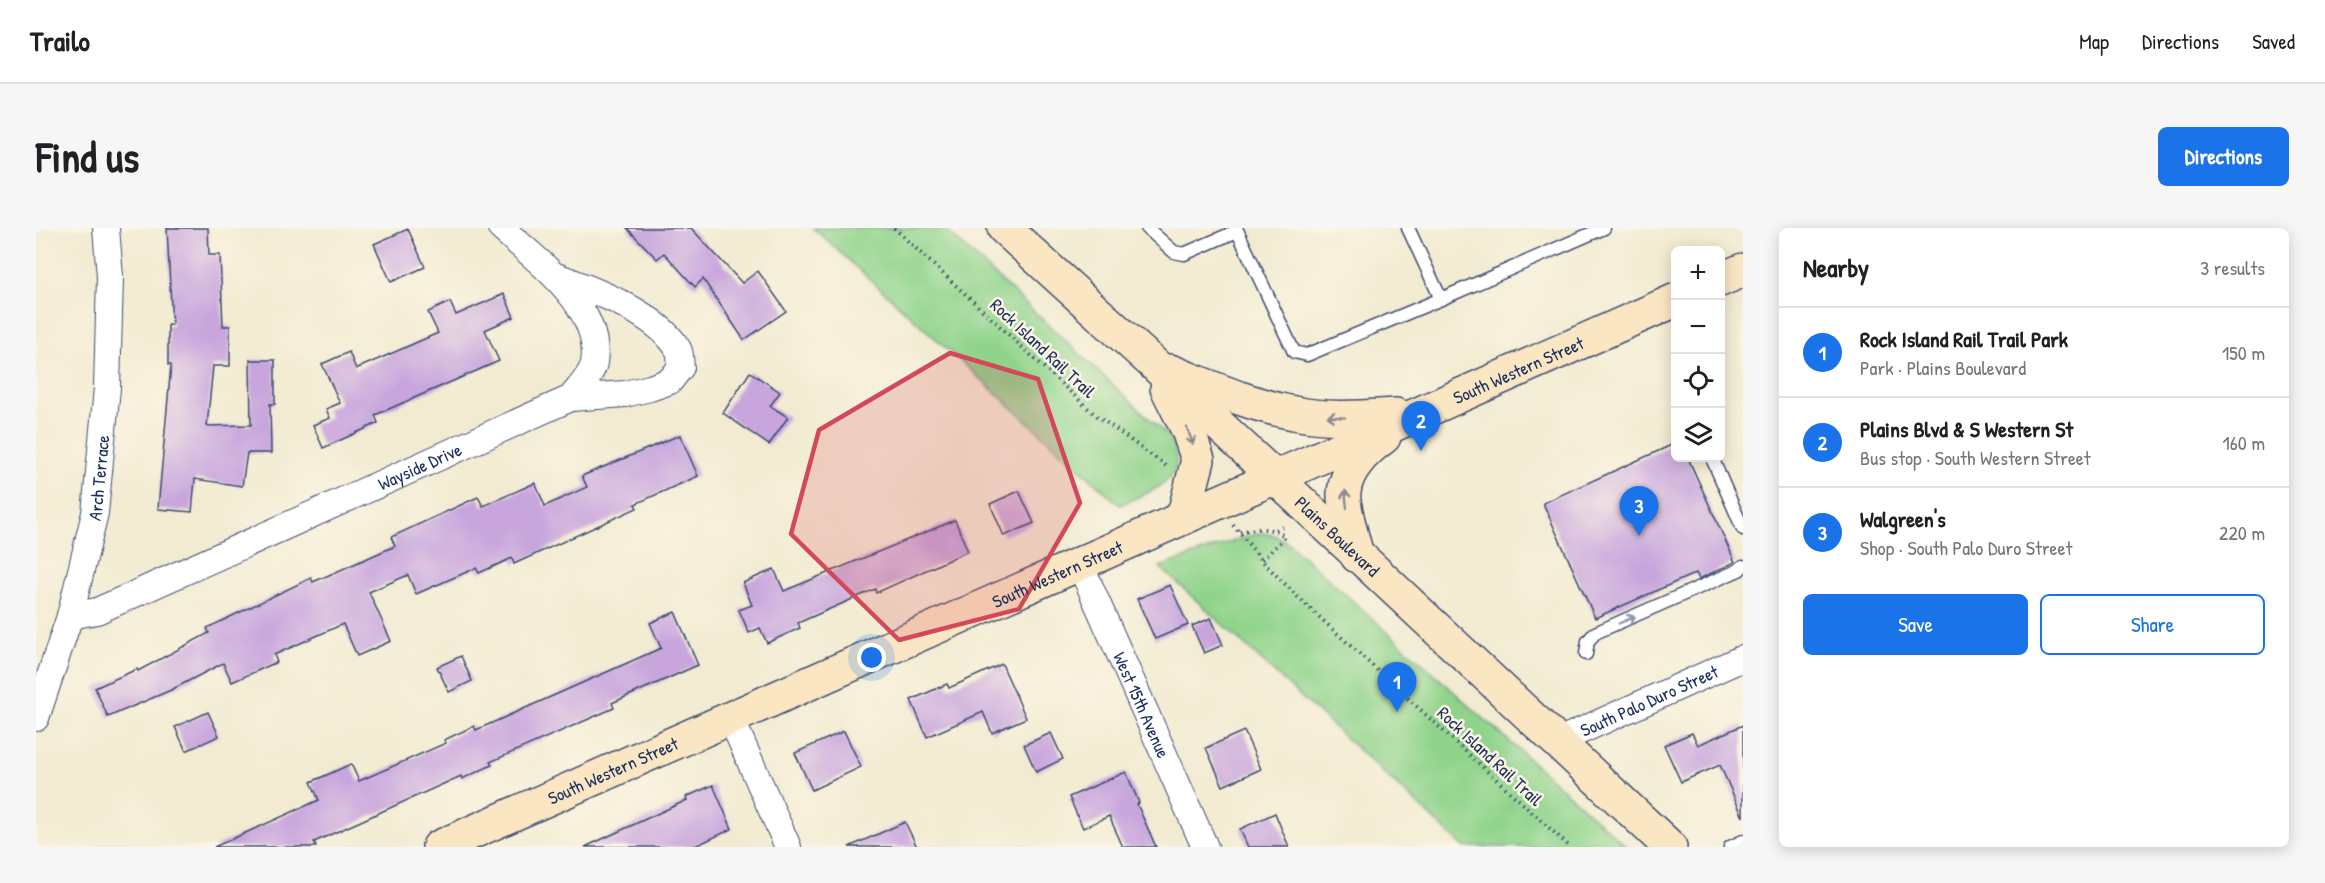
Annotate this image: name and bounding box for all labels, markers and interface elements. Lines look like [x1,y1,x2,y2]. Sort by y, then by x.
text: Trailo [30,22,90,60]
text: Map [2079,27,2109,56]
text: Directions [2142,27,2219,56]
text: Saved [2252,27,2295,56]
button: Directions [2158,127,2289,186]
text: Find us [36,128,139,185]
map controls [1671,246,1725,462]
button: + [1671,246,1725,300]
text: Nearby [1803,250,1869,285]
text: 3 results [2200,254,2265,281]
street label: Rock Island Rail Trail [985,293,1101,404]
button: − [1671,300,1725,354]
text: Rock Island Rail Trail Park [1860,324,2068,354]
street label: South Western Street [1449,330,1588,410]
text: 1 [1819,339,1826,366]
text: 150 m [2222,339,2265,366]
button: locate [1671,354,1725,408]
text: Park · Plains Boulevard [1860,354,2026,381]
pin: 2 [1402,402,1440,451]
button: layers [1671,408,1725,462]
one-way arrow [1327,411,1347,422]
text: Plains Blvd & S Western St [1860,414,2073,444]
one-way arrow [1185,426,1196,445]
text: 2 [1818,429,1827,456]
text: 160 m [2223,429,2265,456]
street label: Arch Terrace [81,434,115,523]
street label: Wayside Drive [374,436,465,496]
text: Bus stop · South Western Street [1860,444,2091,471]
pin: 3 [1620,486,1658,536]
one-way arrow [1340,489,1351,509]
street label: Plains Boulevard [1290,490,1385,582]
text: Walgreen's [1860,504,1946,534]
text: 3 [1818,519,1827,546]
text: 220 m [2219,519,2265,546]
street label: South Western Street [988,533,1127,613]
text: Shop · South Palo Duro Street [1860,534,2072,561]
button: Save [1803,594,2028,655]
button: Share [2040,594,2265,655]
one-way arrow [1617,613,1635,625]
your location [857,643,886,672]
street label: West 15th Avenue [1108,648,1176,762]
street label: South Palo Duro Street [1576,658,1723,742]
pin: 1 [1378,662,1416,712]
street label: Rock Island Rail Trail [1432,701,1548,812]
street label: South Western Street [544,730,683,810]

